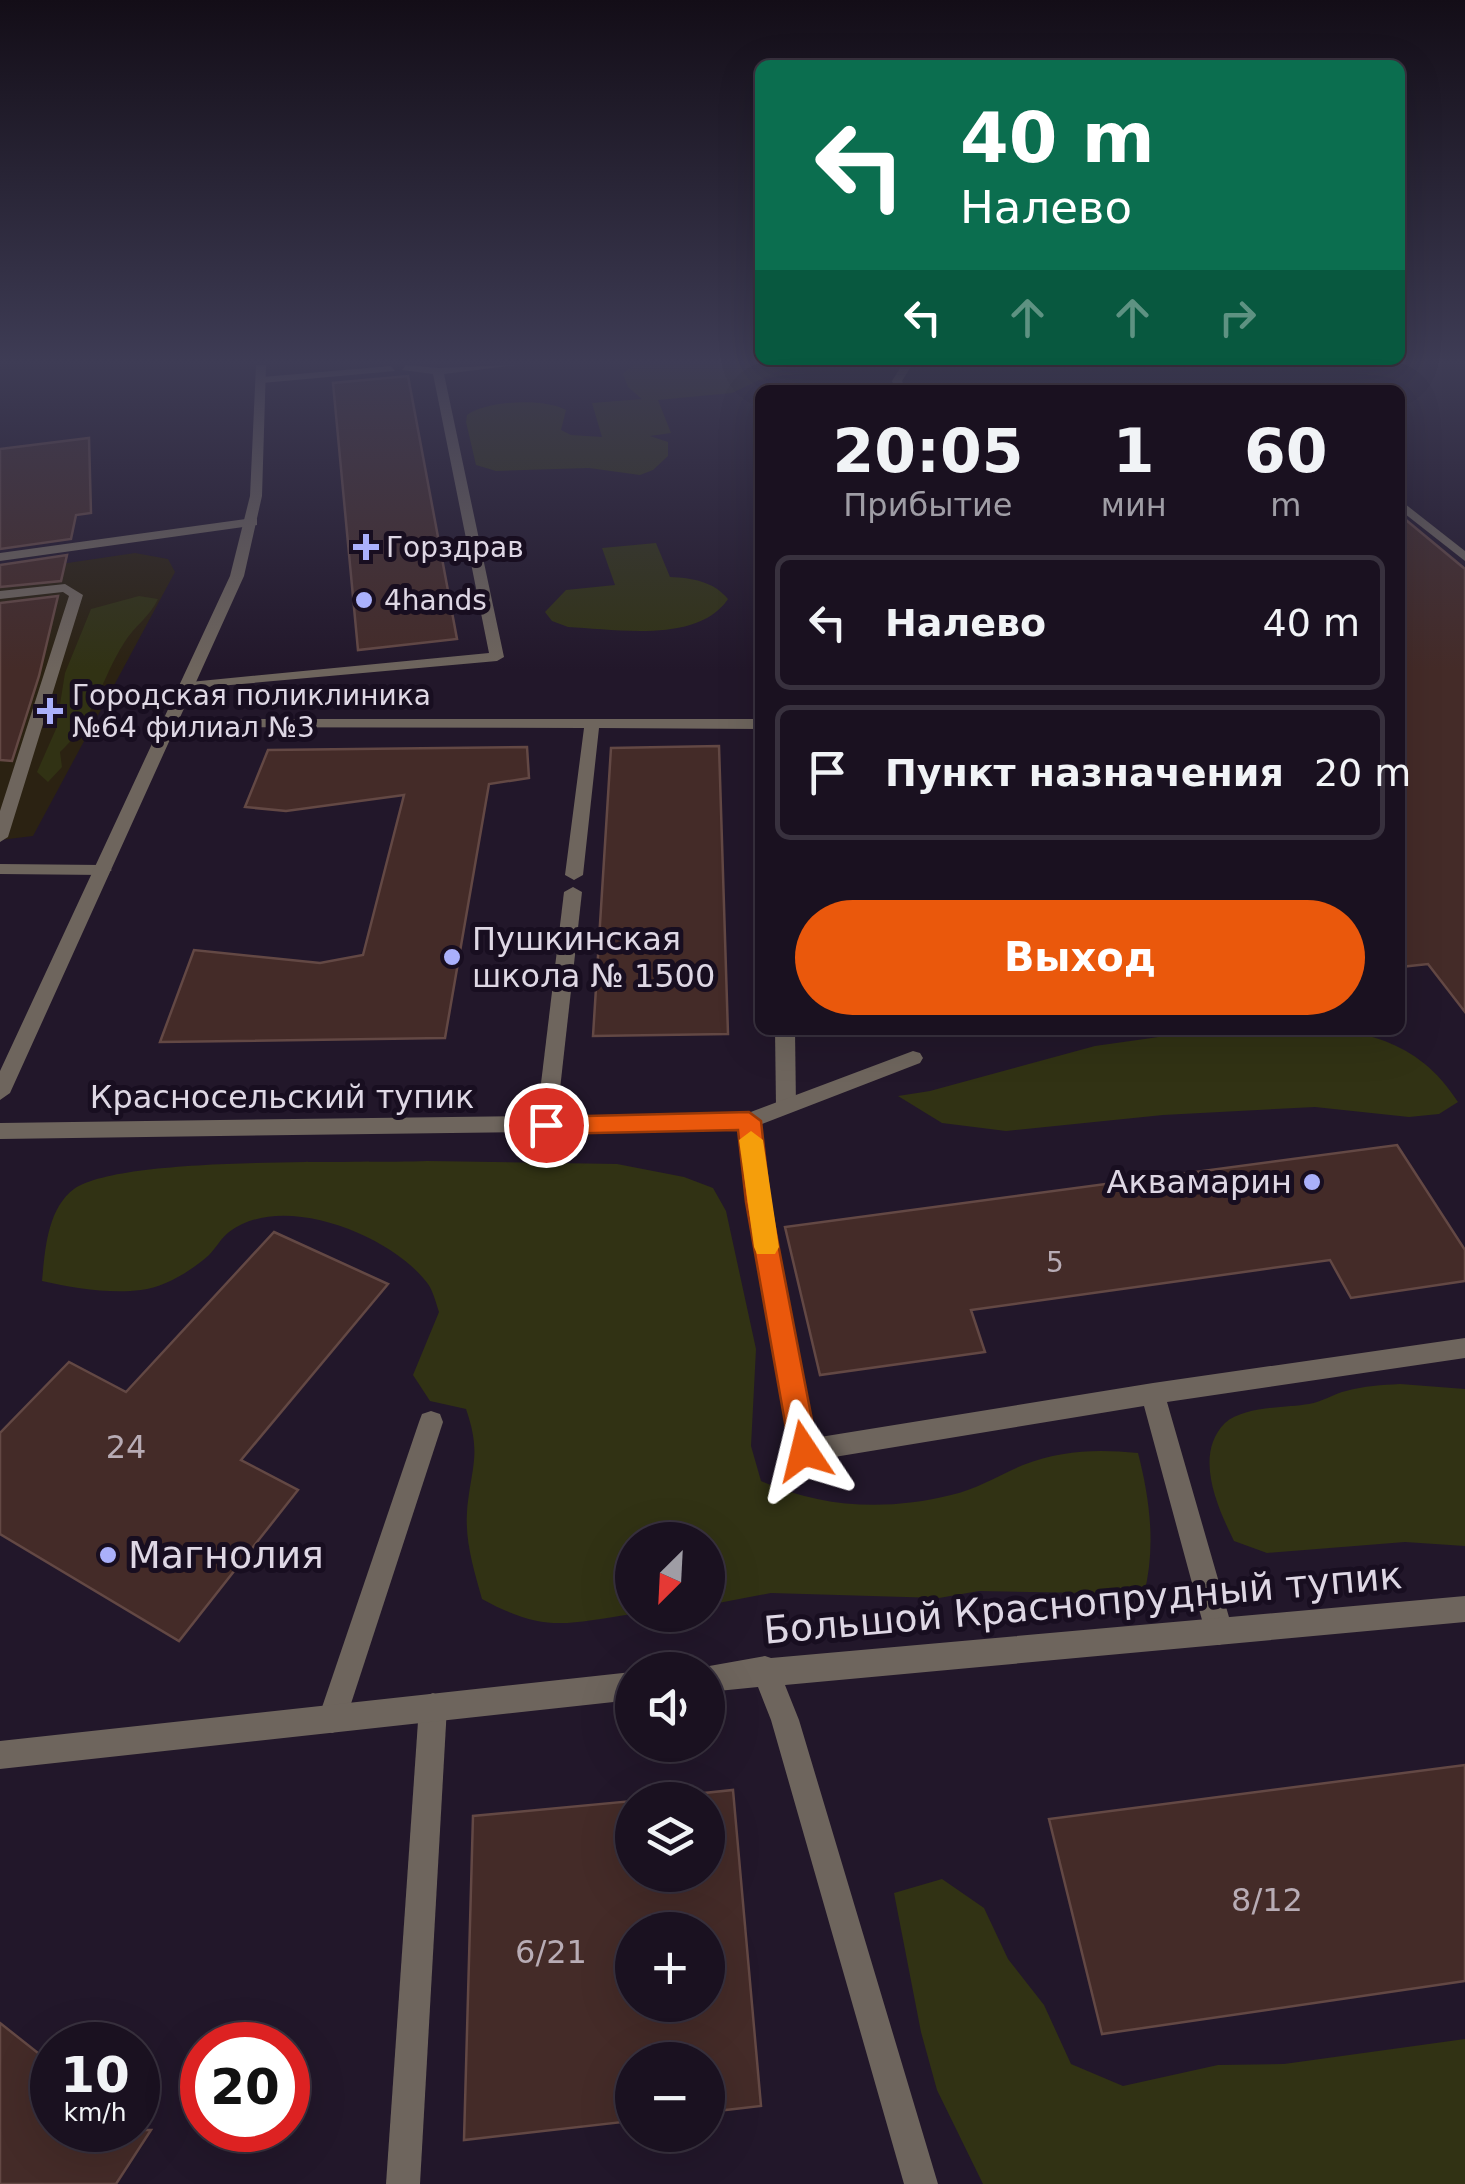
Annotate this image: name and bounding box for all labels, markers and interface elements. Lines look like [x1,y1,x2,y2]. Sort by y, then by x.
text: 40 m [960,97,1155,179]
icon: left [795,100,925,230]
text: Налево [960,181,1132,234]
icon: left [895,290,950,345]
icon: ahead [1000,290,1055,345]
icon: ahead [1105,290,1160,345]
icon: right [1210,290,1265,345]
text: 20:05 [832,416,1023,486]
text: 1 [1113,416,1155,486]
text: 60 [1244,416,1328,486]
text: Прибытие [843,486,1013,524]
text: мин [1101,486,1167,524]
text: m [1270,486,1301,524]
place label: Горздрав [386,531,524,564]
marker: Горздрав [355,536,377,558]
place label: 4hands [384,584,487,617]
marker: 4hands [353,589,375,611]
icon: left [800,595,855,650]
text: Налево [885,601,1046,645]
text: 40 m [1263,601,1360,645]
place label: Городская поликлиника №64 филиал №3 [72,679,431,744]
marker: Городская поликлиника №64 филиал №3 [37,698,63,724]
icon: arrive [800,745,855,800]
text: Пункт назначения [885,751,1284,795]
text: 20 m [1314,751,1411,795]
button: Выход [795,900,1365,1015]
place label: Пушкинская школа № 1500 [472,920,715,995]
marker: Пушкинская школа № 1500 [441,946,463,968]
street label: Красносельский тупик [90,1078,474,1116]
pin [504,1083,589,1168]
icon: arrive [519,1098,574,1153]
place label: Аквамарин [1107,1163,1292,1201]
marker: Аквамарин [1301,1171,1323,1193]
house number: 5 [1046,1246,1064,1279]
position arrow [752,1399,856,1503]
house number: 24 [106,1428,146,1466]
north arrow [615,1522,725,1632]
map controls [615,1522,725,2152]
place label: Магнолия [128,1533,324,1577]
marker: Магнолия [97,1544,119,1566]
street label: Большой Краснопрудный тупик [762,1553,1404,1653]
button: sound [615,1652,725,1762]
button: layers [615,1782,725,1892]
house number: 8/12 [1231,1881,1303,1919]
button: + [615,1912,725,2022]
house number: 6/21 [515,1933,587,1971]
speed limit sign: 20 [180,2022,310,2152]
button: − [615,2042,725,2152]
text: 10 [60,2046,130,2104]
text: km/h [63,2098,127,2127]

